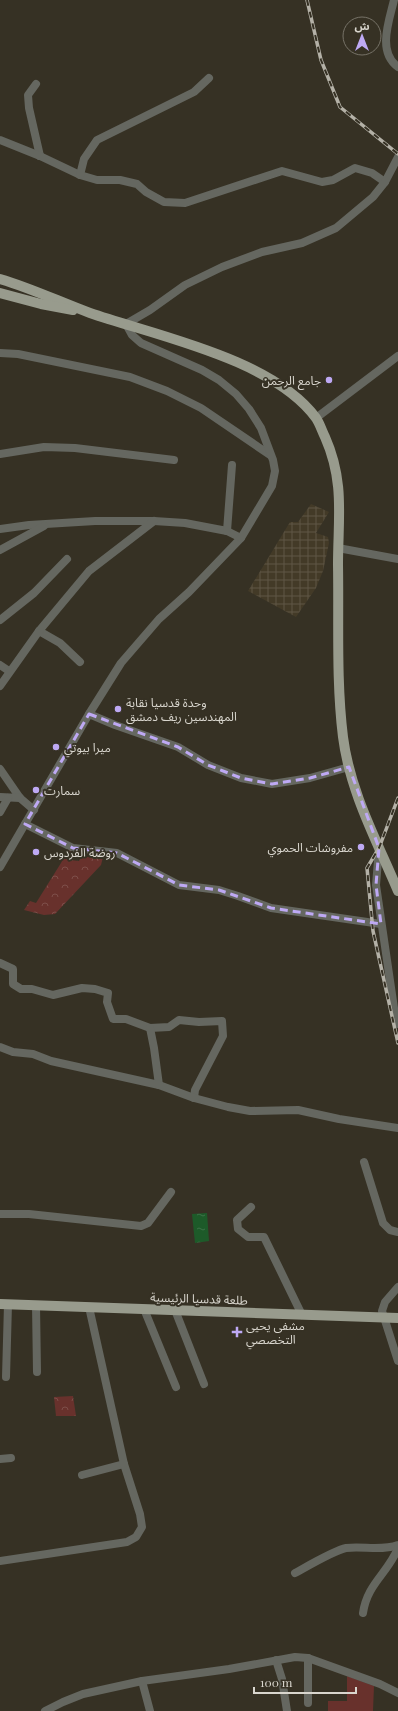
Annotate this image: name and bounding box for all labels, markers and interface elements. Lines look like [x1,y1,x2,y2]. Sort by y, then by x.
north arrow [342,16,382,56]
text: ش [354,18,370,33]
place label: جامع الرحمن [262,372,321,390]
marker: جامع الرحمن [324,375,334,385]
place label: وحدة قدسيا نقابة المهندسين ريف دمشق [126,694,237,725]
marker: وحدة قدسيا نقابة المهندسين ريف دمشق [113,704,123,714]
place label: ميرا بيوتي [64,739,111,758]
marker: ميرا بيوتي [51,742,61,752]
place label: سمارت [44,782,80,798]
marker: سمارت [31,785,41,795]
place label: مفروشات الحموي [267,839,353,858]
marker: مفروشات الحموي [356,842,366,852]
place label: روضة الفردوس [44,844,115,860]
marker: روضة الفردوس [31,847,41,857]
street label: طلعة قدسيا الرئيسية [150,1288,248,1308]
place label: مشفى يحيى التخصصي [246,1317,305,1350]
marker: مشفى يحيى التخصصي [231,1326,243,1338]
scale bar [254,1669,356,1695]
text: 100 m [260,1674,293,1690]

